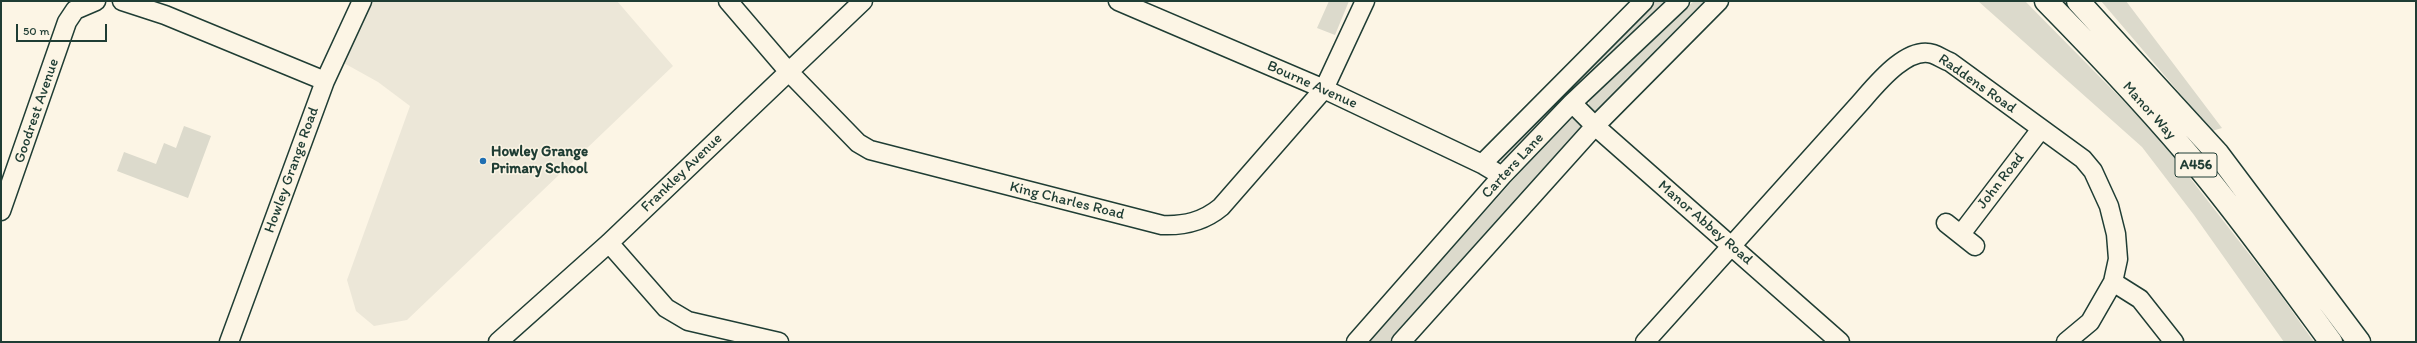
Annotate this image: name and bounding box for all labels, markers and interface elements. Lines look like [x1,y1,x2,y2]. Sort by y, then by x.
scale bar [18,16,109,42]
text: 50 m [23,24,49,38]
street label: Raddens Road [1934,50,2020,118]
street label: Goodrest Avenue [11,56,63,166]
street label: Bourne Avenue [1264,57,1360,113]
street label: Manor Way [2118,78,2180,144]
street label: Howley Grange Road [261,105,323,235]
street label: Carters Lane [1478,129,1548,203]
street label: Frankley Avenue [638,130,726,216]
place label: Howley Grange Primary School [491,143,588,178]
street label: John Road [1973,149,2029,213]
road number: A456 [2175,153,2217,177]
marker: Howley Grange Primary School [478,156,488,166]
street label: Manor Abbey Road [1654,177,1756,269]
street label: King Charles Road [1008,178,1126,224]

